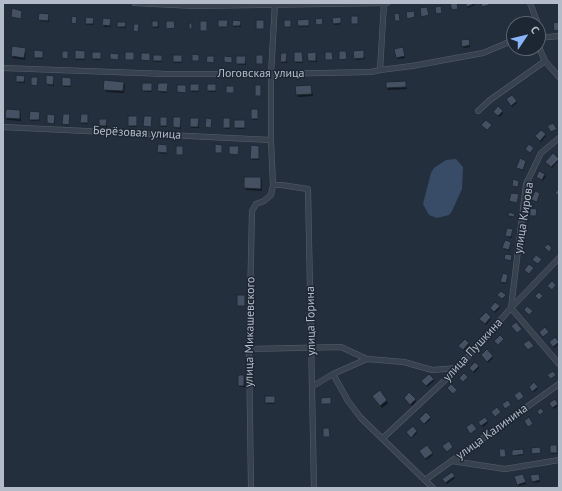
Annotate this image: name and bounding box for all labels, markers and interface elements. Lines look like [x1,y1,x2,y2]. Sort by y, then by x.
north arrow [506,16,546,56]
text: С [528,23,543,36]
street label: Логовская улица [217,67,305,81]
street label: Берёзовая улица [92,123,182,143]
street label: улица Кирова [511,181,537,255]
street label: улица Микашевского [242,277,258,387]
street label: улица Горина [303,286,319,356]
street label: улица Пушкина [440,316,506,384]
street label: улица Калинина [453,401,531,463]

